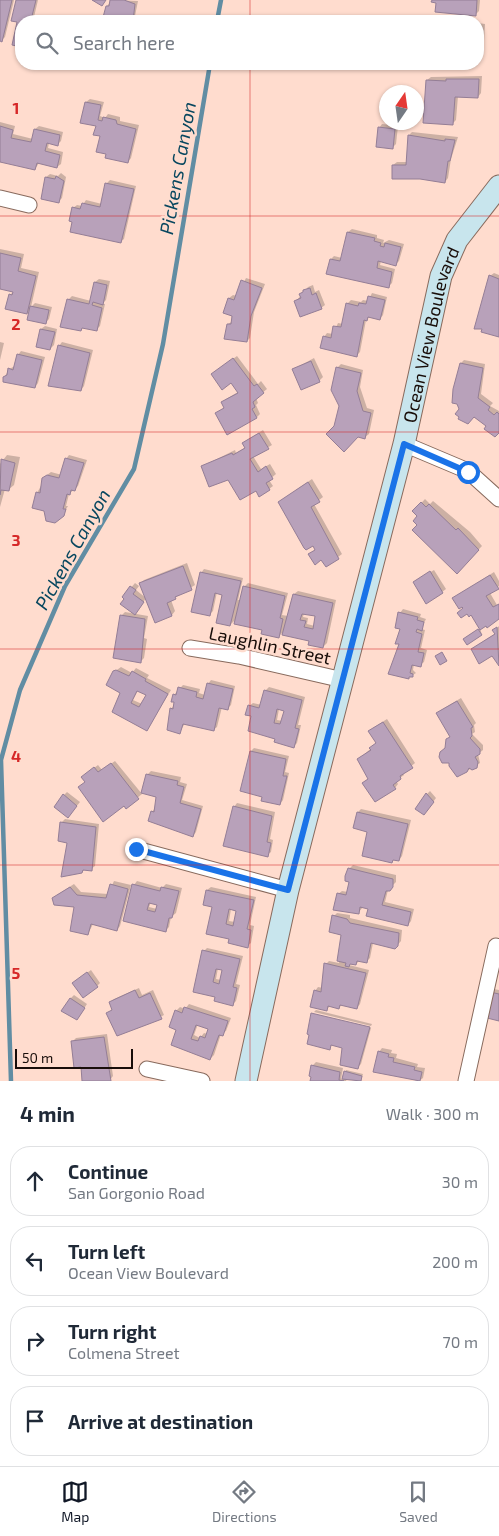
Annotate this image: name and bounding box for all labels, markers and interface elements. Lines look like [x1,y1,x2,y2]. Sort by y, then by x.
search box [15,15,484,70]
icon: search [33,29,61,57]
text: Search here [73,31,175,54]
north arrow [379,85,424,130]
text: 1 [13,98,19,117]
water label: Pickens Canyon [154,100,201,236]
street label: Ocean View Boulevard [398,243,464,425]
text: 2 [11,314,21,333]
route start [457,461,480,484]
water label: Pickens Canyon [29,485,116,614]
text: 3 [11,530,21,549]
street label: Laughlin Street [207,621,333,669]
text: 4 [11,746,21,765]
route end [125,838,148,861]
text: 5 [12,963,21,982]
scale bar [15,1046,132,1069]
text: 50 m [22,1049,53,1066]
text: 4 min [20,1101,75,1126]
text: Walk · 300 m [386,1104,479,1123]
text: Continue [68,1160,148,1183]
icon: ahead [21,1167,49,1195]
text: 30 m [442,1172,478,1191]
text: San Gorgonio Road [68,1183,205,1202]
text: Turn left [68,1240,145,1263]
icon: left [21,1247,49,1275]
text: 200 m [432,1252,478,1271]
text: Ocean View Boulevard [68,1263,229,1282]
text: Turn right [68,1320,156,1343]
icon: right [21,1327,49,1355]
text: 70 m [443,1332,478,1351]
text: Colmena Street [68,1343,180,1362]
icon: arrive [21,1407,49,1435]
text: Arrive at destination [68,1410,253,1433]
tab: Map [61,1478,89,1525]
tab: Directions [212,1478,277,1525]
tab: Saved [399,1478,438,1525]

